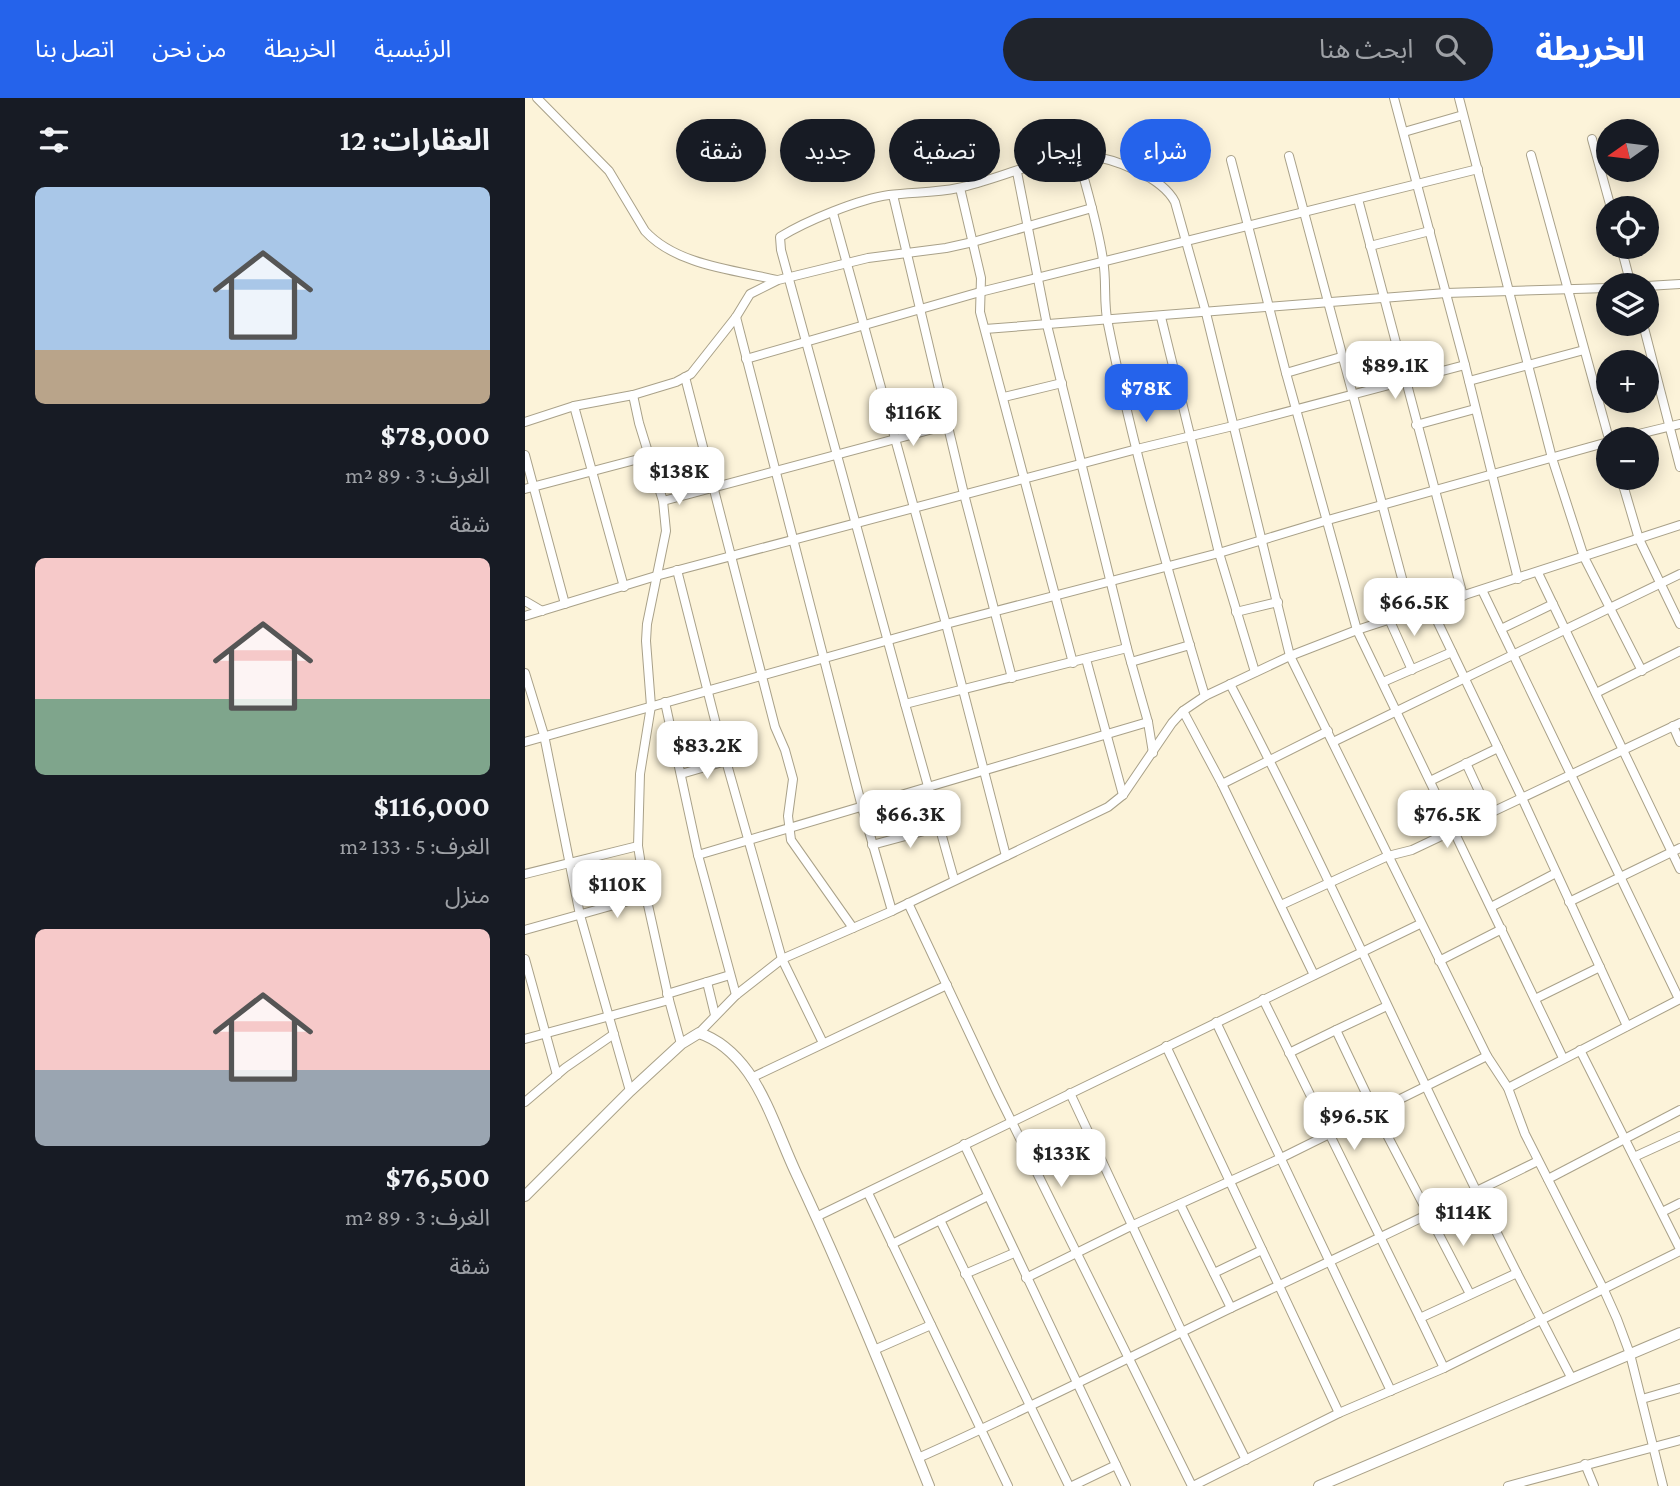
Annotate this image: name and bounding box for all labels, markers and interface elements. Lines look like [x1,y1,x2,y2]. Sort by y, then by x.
search box [1003,18,1493,81]
icon: search [1431,30,1469,68]
text: الخريطة [1535,30,1645,67]
text: اتصل بنا [35,35,114,62]
text: من نحن [152,35,226,62]
text: الخريطة [264,35,336,62]
text: الرئيسية [374,35,451,62]
text: ابحث هنا [1319,35,1413,64]
chip: شقة [676,119,766,182]
chip: جديد [780,119,875,182]
chip: تصفية [889,119,1000,182]
chip: إيجار [1014,119,1106,182]
chip: شراء [1120,119,1211,182]
north arrow [1596,119,1659,182]
map controls [1596,119,1659,490]
icon: filters [35,121,73,159]
text: العقارات: 12 [340,123,490,156]
button: locate [1596,196,1659,259]
icon: home [200,232,326,358]
button: layers [1596,273,1659,336]
pin: $89.1K [1338,342,1452,401]
button: + [1596,350,1659,413]
text: $89.1K [1362,351,1428,377]
pin: $78K [1105,364,1187,424]
text: $78K [1121,374,1171,400]
pin: $116K [864,388,962,448]
text: $116K [885,398,941,424]
text: $78,000 [381,418,490,451]
button: − [1596,427,1659,490]
pin: $138K [630,448,728,507]
text: $138K [649,457,709,483]
text: الغرف: 3 · 89 m² [345,462,490,488]
text: شقة [449,511,490,537]
pin: $66.5K [1357,578,1471,638]
text: $66.5K [1380,588,1448,614]
icon: home [200,603,326,729]
pin: $83.2K [650,722,764,781]
text: $83.2K [673,731,741,757]
text: $116,000 [374,789,490,822]
pin: $66.3K [853,790,967,850]
pin: $76.5K [1390,790,1504,850]
text: $66.3K [876,800,944,826]
text: $76.5K [1414,800,1480,826]
text: الغرف: 5 · 133 m² [340,833,490,859]
pin: $110K [568,860,666,920]
text: $110K [588,870,646,896]
text: منزل [445,882,490,908]
icon: home [200,974,326,1100]
pin: $96.5K [1297,1093,1411,1152]
text: $96.5K [1320,1102,1388,1128]
pin: $133K [1012,1130,1110,1189]
text: $133K [1032,1139,1090,1165]
text: $76,500 [385,1160,490,1193]
pin: $114K [1414,1188,1512,1248]
text: $114K [1435,1198,1491,1224]
text: الغرف: 3 · 89 m² [345,1204,490,1230]
text: شقة [449,1253,490,1279]

